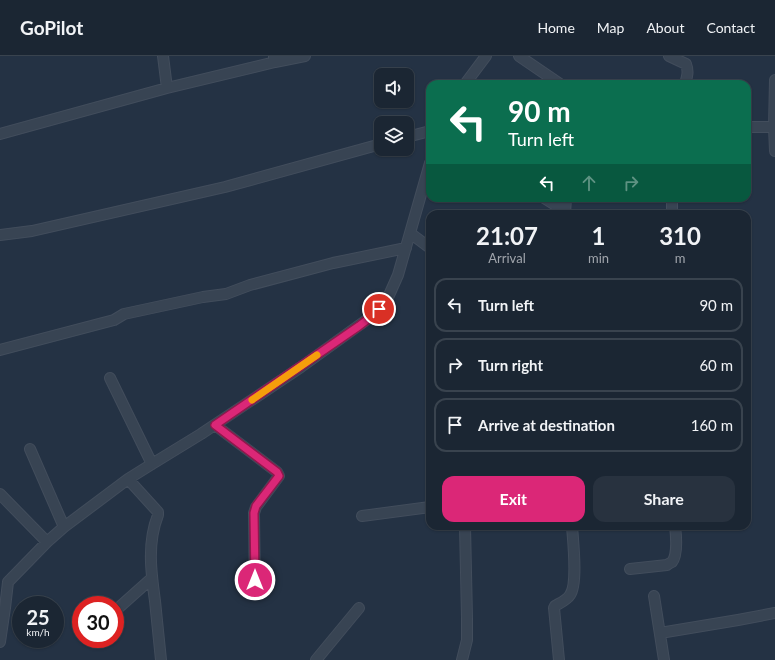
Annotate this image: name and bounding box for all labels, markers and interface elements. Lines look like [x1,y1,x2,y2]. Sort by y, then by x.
text: GoPilot [20,16,83,39]
text: Home [537,19,575,36]
text: Map [597,19,624,36]
text: About [646,19,684,36]
text: Contact [706,19,755,36]
map controls [374,68,414,156]
button: sound [374,68,414,108]
text: 90 m [508,94,571,128]
icon: left [442,96,494,148]
button: layers [374,116,414,156]
text: Turn left [508,128,574,150]
icon: left [536,172,558,194]
icon: ahead [578,172,600,194]
icon: right [620,172,642,194]
text: 21:07 [476,221,538,250]
text: 1 [592,221,606,250]
text: 310 [659,221,701,250]
text: Arrival [488,250,526,266]
text: min [588,250,609,266]
text: m [675,250,685,266]
pin [362,292,396,326]
icon: left [444,294,466,316]
text: Turn left [478,296,534,314]
text: 90 m [699,296,733,314]
icon: arrive [368,298,390,320]
icon: right [444,354,466,376]
text: Turn right [478,356,543,374]
text: 60 m [699,356,733,374]
icon: arrive [444,414,466,436]
text: Arrive at destination [478,416,615,434]
text: 160 m [691,416,733,434]
button: Exit [442,476,585,522]
button: Share [593,476,735,522]
position arrow [234,559,276,601]
speed limit sign: 30 [72,596,124,648]
text: 25 [26,605,50,629]
text: km/h [26,626,50,638]

